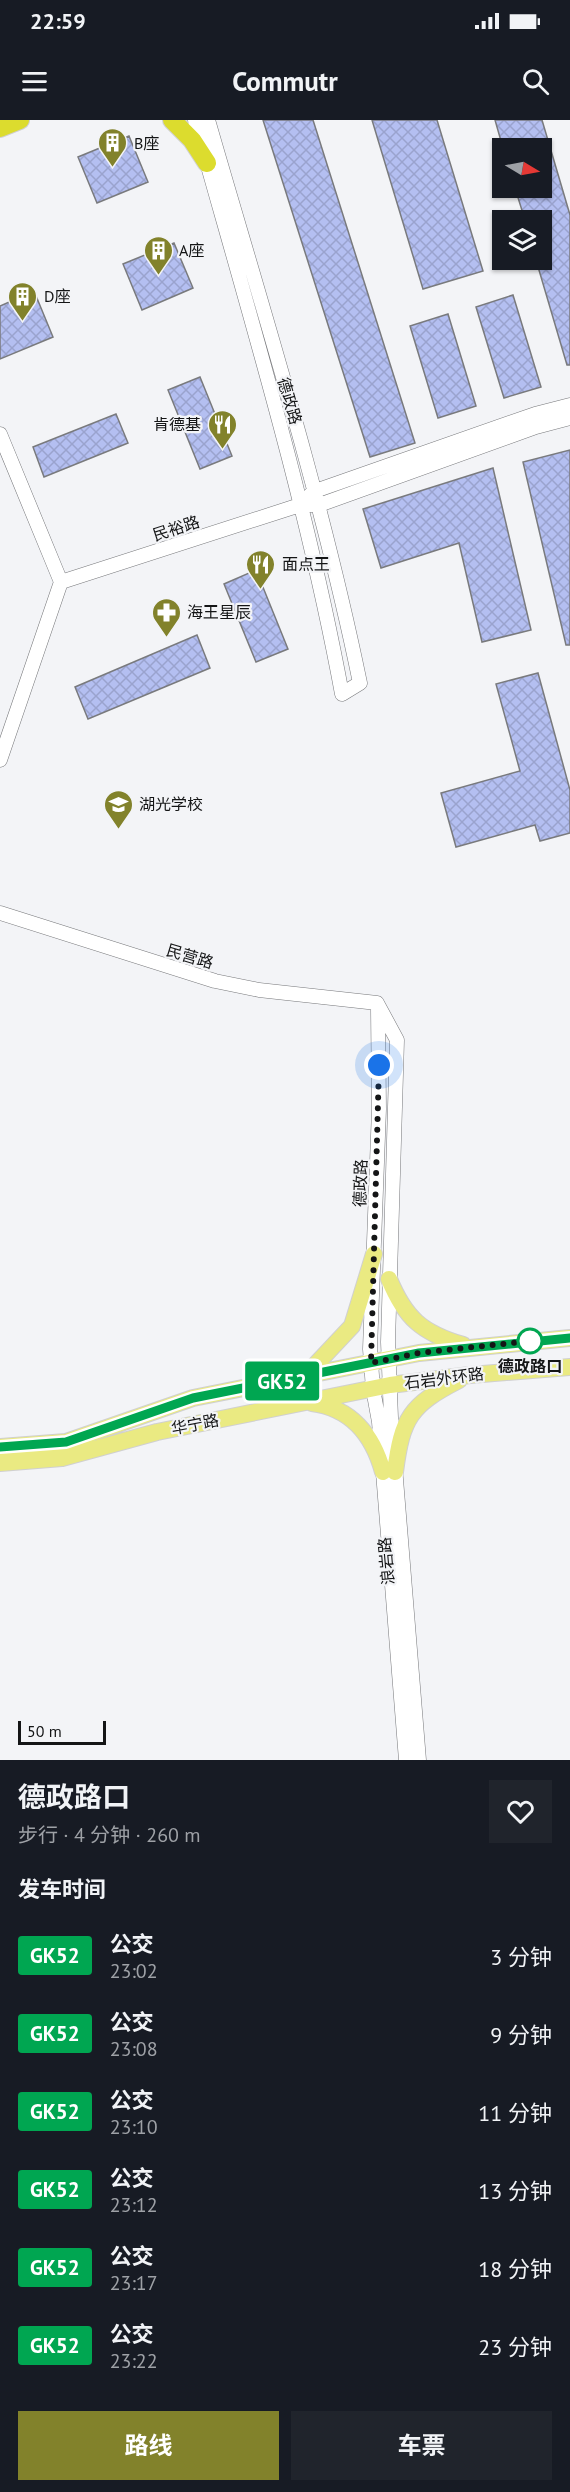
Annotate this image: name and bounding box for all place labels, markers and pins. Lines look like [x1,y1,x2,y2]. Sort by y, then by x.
building icon: B座 [97,127,129,169]
place label: B座 [134,133,159,153]
building icon: A座 [142,234,174,276]
place label: A座 [179,240,204,260]
building icon: D座 [7,280,39,322]
place label: D座 [44,286,70,306]
restaurant icon: 肯德基 [206,408,238,450]
place label: 肯德基 [153,414,201,434]
restaurant icon: 面点王 [245,548,277,590]
place label: 面点王 [282,554,330,574]
pharmacy icon: 海王星辰 [150,596,182,638]
place label: 海王星辰 [187,602,251,622]
school or university icon: 湖光学校 [102,788,134,830]
place label: 湖光学校 [139,794,203,814]
marker: 德政路口 [517,1328,543,1354]
place label: 德政路口 [498,1356,562,1376]

